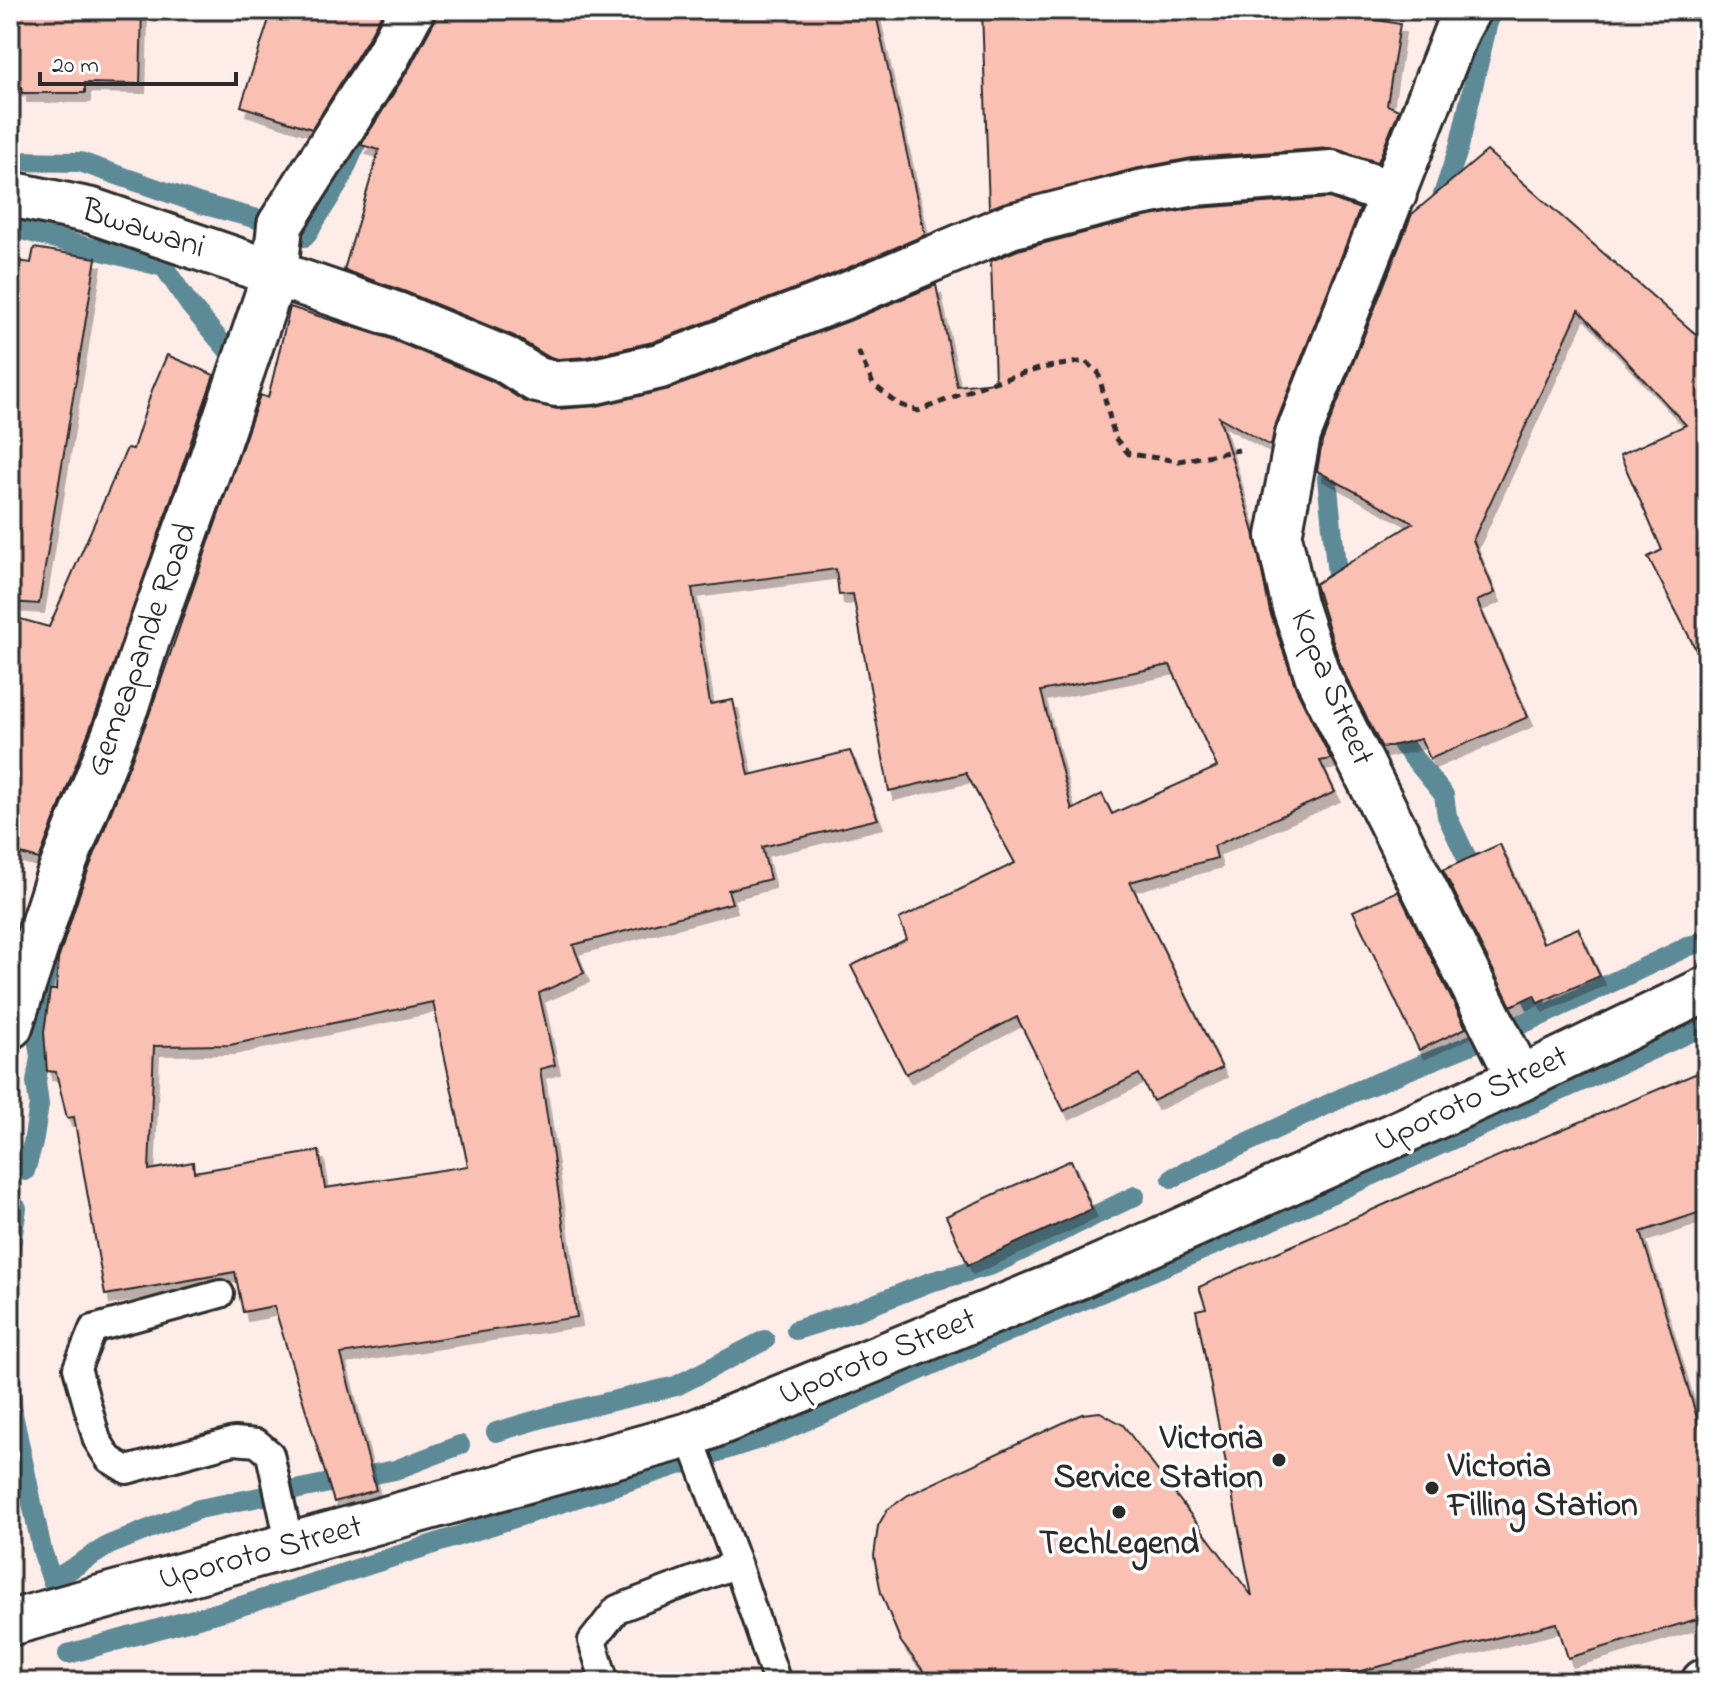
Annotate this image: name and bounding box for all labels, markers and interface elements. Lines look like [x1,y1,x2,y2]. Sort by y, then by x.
scale bar [40,36,236,86]
text: 20 m [52,49,99,84]
street label: Bwawani [74,186,211,273]
street label: Gemeapande Road [74,516,212,784]
street label: Kopa Street [1276,602,1386,774]
street label: Uporoto Street [1367,1033,1577,1167]
street label: Uporoto Street [772,1296,984,1420]
place label: Victoria Service Station [1054,1415,1263,1504]
place label: Victoria Filling Station [1446,1443,1638,1533]
marker: Victoria Service Station [1270,1451,1288,1469]
marker: Victoria Filling Station [1423,1479,1441,1497]
street label: Uporoto Street [154,1503,368,1605]
marker: TechLegend [1110,1503,1128,1521]
place label: TechLegend [1039,1520,1199,1571]

